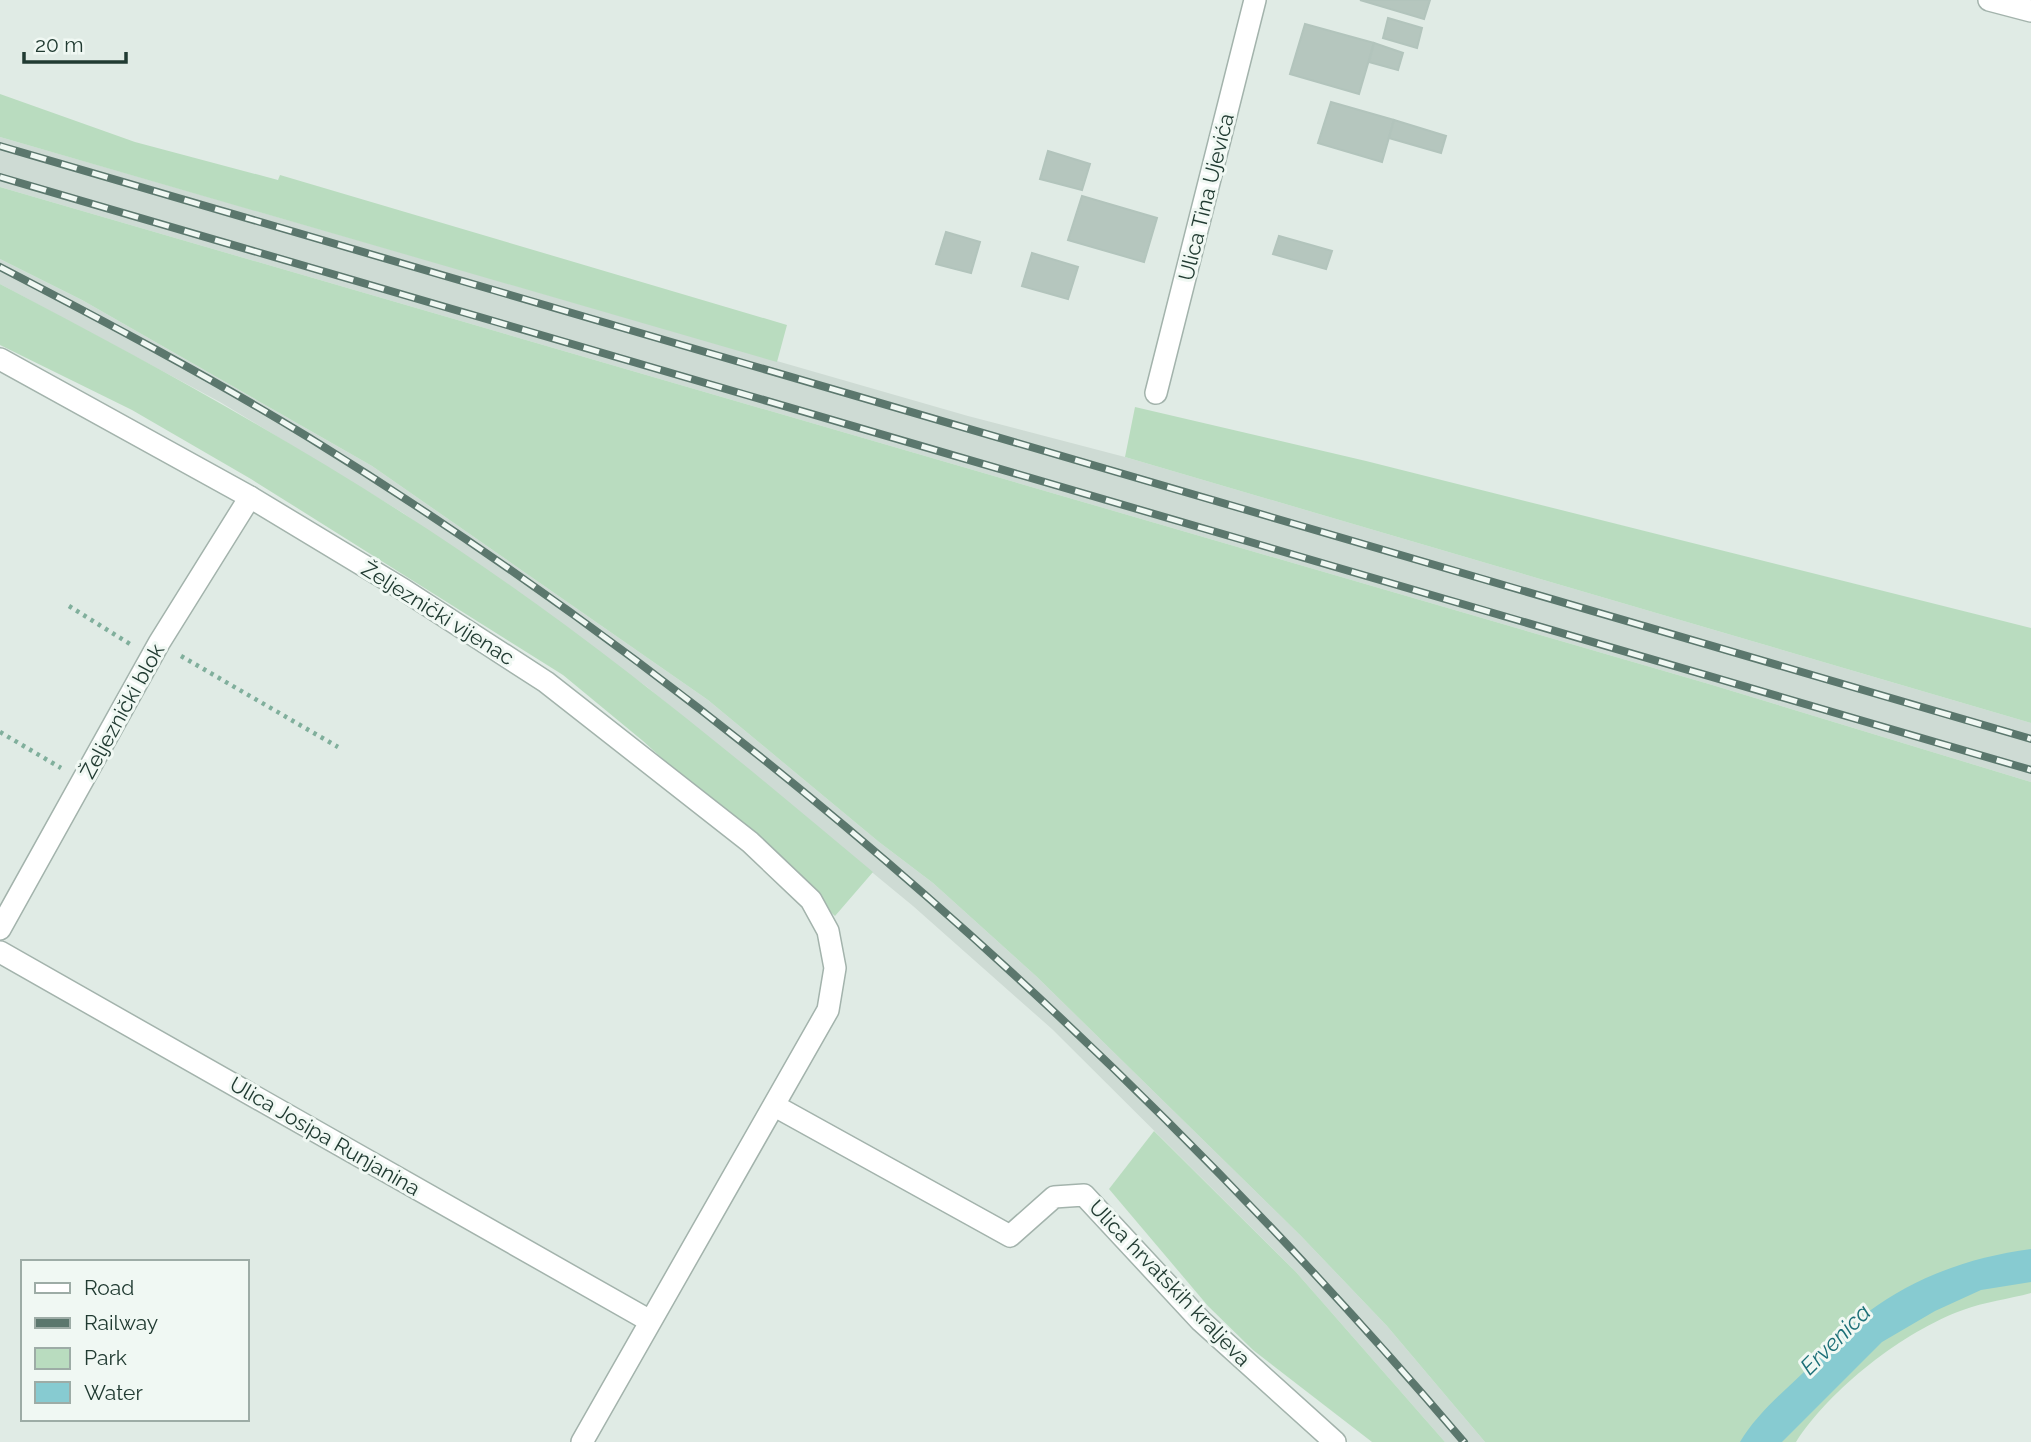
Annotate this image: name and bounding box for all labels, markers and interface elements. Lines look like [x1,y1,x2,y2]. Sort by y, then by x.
scale bar [24,21,126,65]
text: 20 m [35,32,83,57]
street label: Ulica Tina Ujevića [1173,111,1239,283]
street label: Željeznički vijenac [357,556,519,670]
street label: Željeznički blok [75,639,169,783]
street label: Ulica Josipa Runjanina [225,1071,425,1201]
street label: Ulica hrvatskih kraljeva [1084,1195,1256,1371]
legend [21,1260,248,1421]
text: Road [84,1275,134,1300]
water label: Ervenica [1794,1298,1876,1380]
text: Railway [84,1310,158,1335]
text: Park [84,1345,127,1370]
text: Water [84,1380,143,1405]

